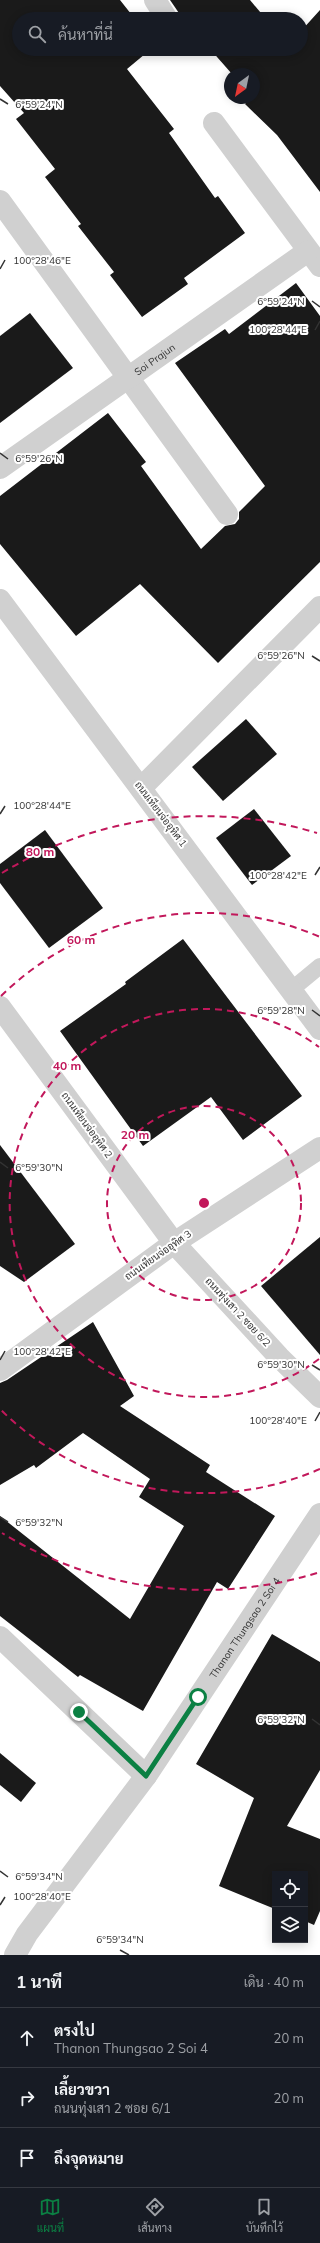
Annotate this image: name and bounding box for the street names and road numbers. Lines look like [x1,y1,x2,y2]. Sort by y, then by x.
street label: Soi Prajun [132,340,178,378]
street label: ถนนเทียนจ่ออุทิศ 1 [131,779,190,850]
street label: ถนนเทียนจ่ออุทิศ 2 [58,1089,115,1161]
street label: ถนนเทียนจ่ออุทิศ 3 [122,1227,195,1284]
street label: ถนนทุ่งเสา 2 ซอย 6/2 [202,1275,273,1350]
street label: Thanon Thungsao 2 Soi 4 [206,1575,283,1681]

